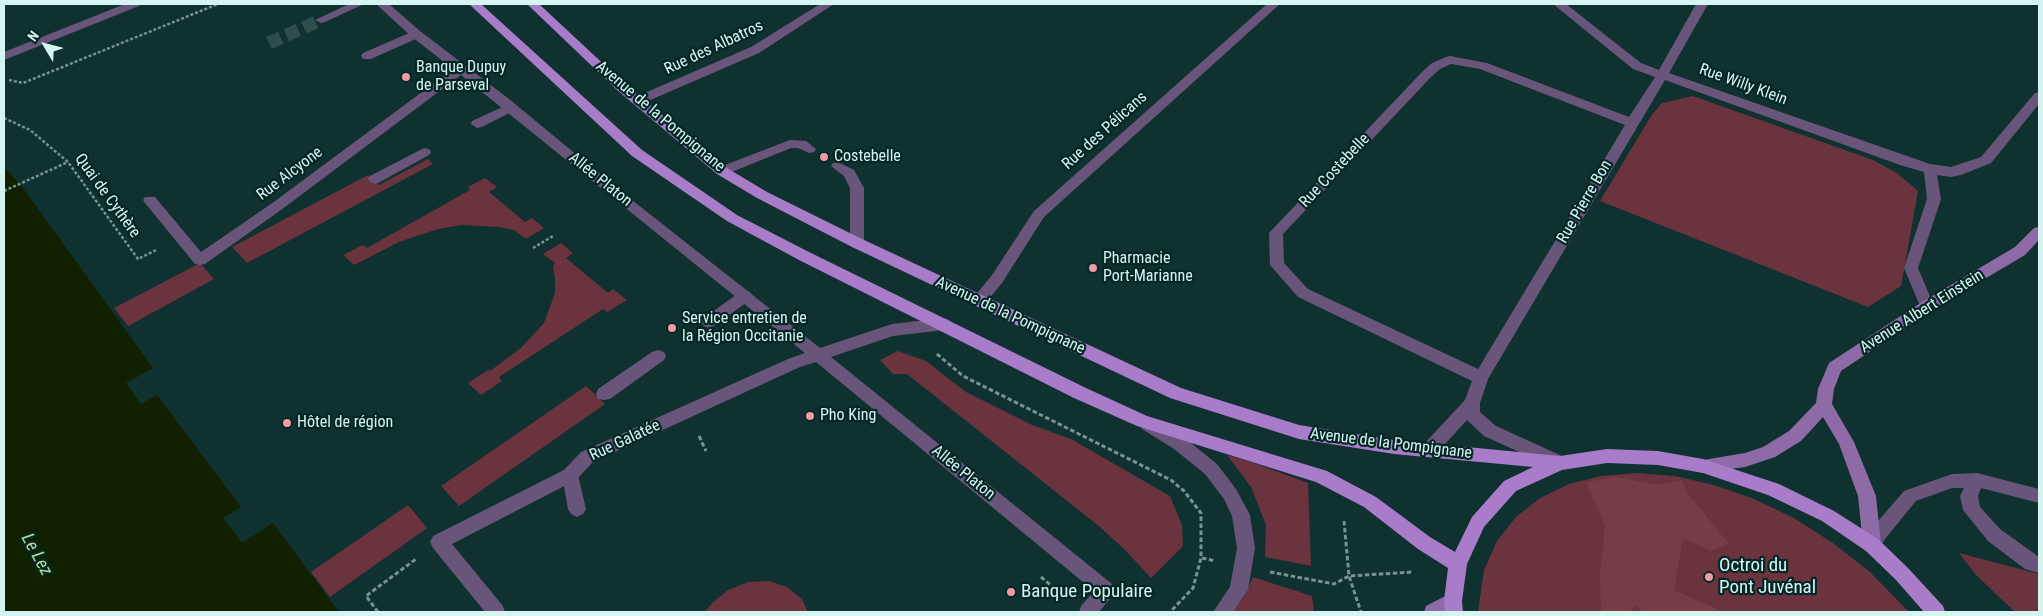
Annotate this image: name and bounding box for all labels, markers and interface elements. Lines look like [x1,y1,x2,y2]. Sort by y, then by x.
street label: Rue des Albatros [661,17,767,79]
north arrow [20,20,70,70]
text: N [24,28,42,44]
street label: Avenue de la Pompignane [591,57,729,177]
place label: Banque Dupuy de Parseval [416,58,506,96]
street label: Rue Willy Klein [1696,60,1790,110]
marker: Banque Dupuy de Parseval [400,71,412,83]
street label: Rue des Pélicans [1059,88,1151,174]
street label: Rue Costebelle [1296,130,1374,212]
street label: Rue Alcyone [253,143,327,205]
place label: Costebelle [834,147,901,167]
street label: Allée Platon [565,149,635,211]
street label: Quai de Cythère [70,150,144,242]
marker: Costebelle [818,151,830,163]
street label: Rue Pierre Bon [1554,157,1616,247]
place label: Pharmacie Port-Marianne [1103,249,1193,287]
marker: Pharmacie Port-Marianne [1087,262,1099,274]
street label: Avenue Albert Einstein [1857,266,1987,358]
street label: Avenue de la Pompignane [932,273,1088,359]
place label: Service entretien de la Région Occitanie [682,309,807,347]
marker: Service entretien de la Région Occitanie [666,322,678,334]
place label: Pho King [820,406,876,426]
marker: Pho King [804,410,816,422]
place label: Hôtel de région [297,413,393,433]
street label: Rue Galatée [587,416,663,466]
marker: Hôtel de région [281,417,293,429]
street label: Avenue de la Pompignane [1309,425,1473,463]
street label: Allée Platon [928,442,998,504]
water label: Le Lez [16,530,56,580]
place label: Octroi du Pont Juvénal [1719,555,1816,599]
marker: Octroi du Pont Juvénal [1703,571,1715,583]
place label: Banque Populaire [1021,581,1152,603]
marker: Banque Populaire [1005,586,1017,598]

